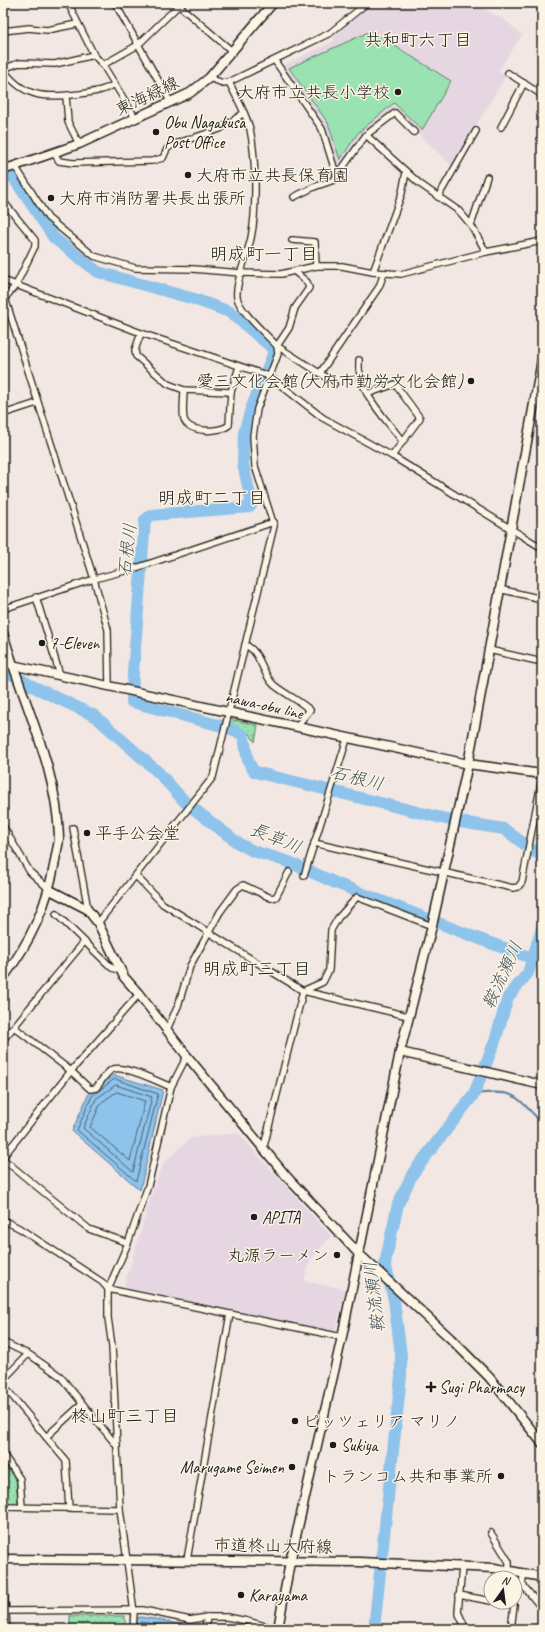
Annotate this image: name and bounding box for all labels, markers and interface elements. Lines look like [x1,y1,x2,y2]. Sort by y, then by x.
district label: 共和町六丁目 [364,29,472,51]
street label: 東海緑線 [112,72,182,120]
place label: 大府市立共長小学校 [237,82,390,103]
marker: 大府市立共長小学校 [393,87,403,97]
place label: Obu Nagakusa Post Office [164,112,246,153]
marker: Obu Nagakusa Post Office [151,127,161,137]
place label: 大府市立共長保育園 [196,165,349,186]
marker: 大府市立共長保育園 [183,170,193,180]
place label: 大府市消防署共長出張所 [59,188,246,209]
marker: 大府市消防署共長出張所 [46,193,56,203]
district label: 明成町一丁目 [210,243,318,265]
place label: 愛三文化会館(大府市勤労文化会館) [197,371,464,392]
marker: 愛三文化会館(大府市勤労文化会館) [466,376,476,386]
district label: 明成町二丁目 [158,487,266,509]
water label: 石根川 [113,522,141,578]
place label: 7-Eleven [50,633,101,654]
marker: 7-Eleven [37,638,47,648]
street label: nawa-obu line [223,686,306,724]
water label: 石根川 [328,761,386,795]
water label: 長草川 [247,818,305,858]
place label: 平手公会堂 [95,823,180,844]
marker: 平手公会堂 [82,828,92,838]
water label: 鞍流瀬川 [477,938,527,1012]
district label: 明成町三丁目 [203,958,311,980]
place label: APITA [262,1207,301,1228]
marker: APITA [249,1212,259,1222]
place label: 丸源ラーメン [227,1245,329,1266]
marker: 丸源ラーメン [332,1250,342,1260]
water label: 鞍流瀬川 [359,1260,389,1334]
place label: Sugi Pharmacy [439,1377,525,1398]
marker: Sugi Pharmacy [426,1382,436,1392]
district label: 柊山町三丁目 [71,1405,179,1427]
place label: ピッツェリア マリノ [303,1411,460,1432]
marker: ピッツェリア マリノ [290,1416,300,1426]
place label: Sukiya [341,1435,380,1456]
marker: Sukiya [328,1440,338,1450]
place label: Marugame Seimen [180,1457,284,1478]
marker: Marugame Seimen [287,1462,297,1472]
place label: トランコム共和事業所 [323,1466,493,1487]
marker: トランコム共和事業所 [496,1471,506,1481]
street label: 市道柊山大府線 [213,1534,333,1558]
north arrow [483,1570,523,1610]
text: N [500,1573,513,1588]
place label: Karayama [249,1585,308,1606]
marker: Karayama [236,1590,246,1600]

